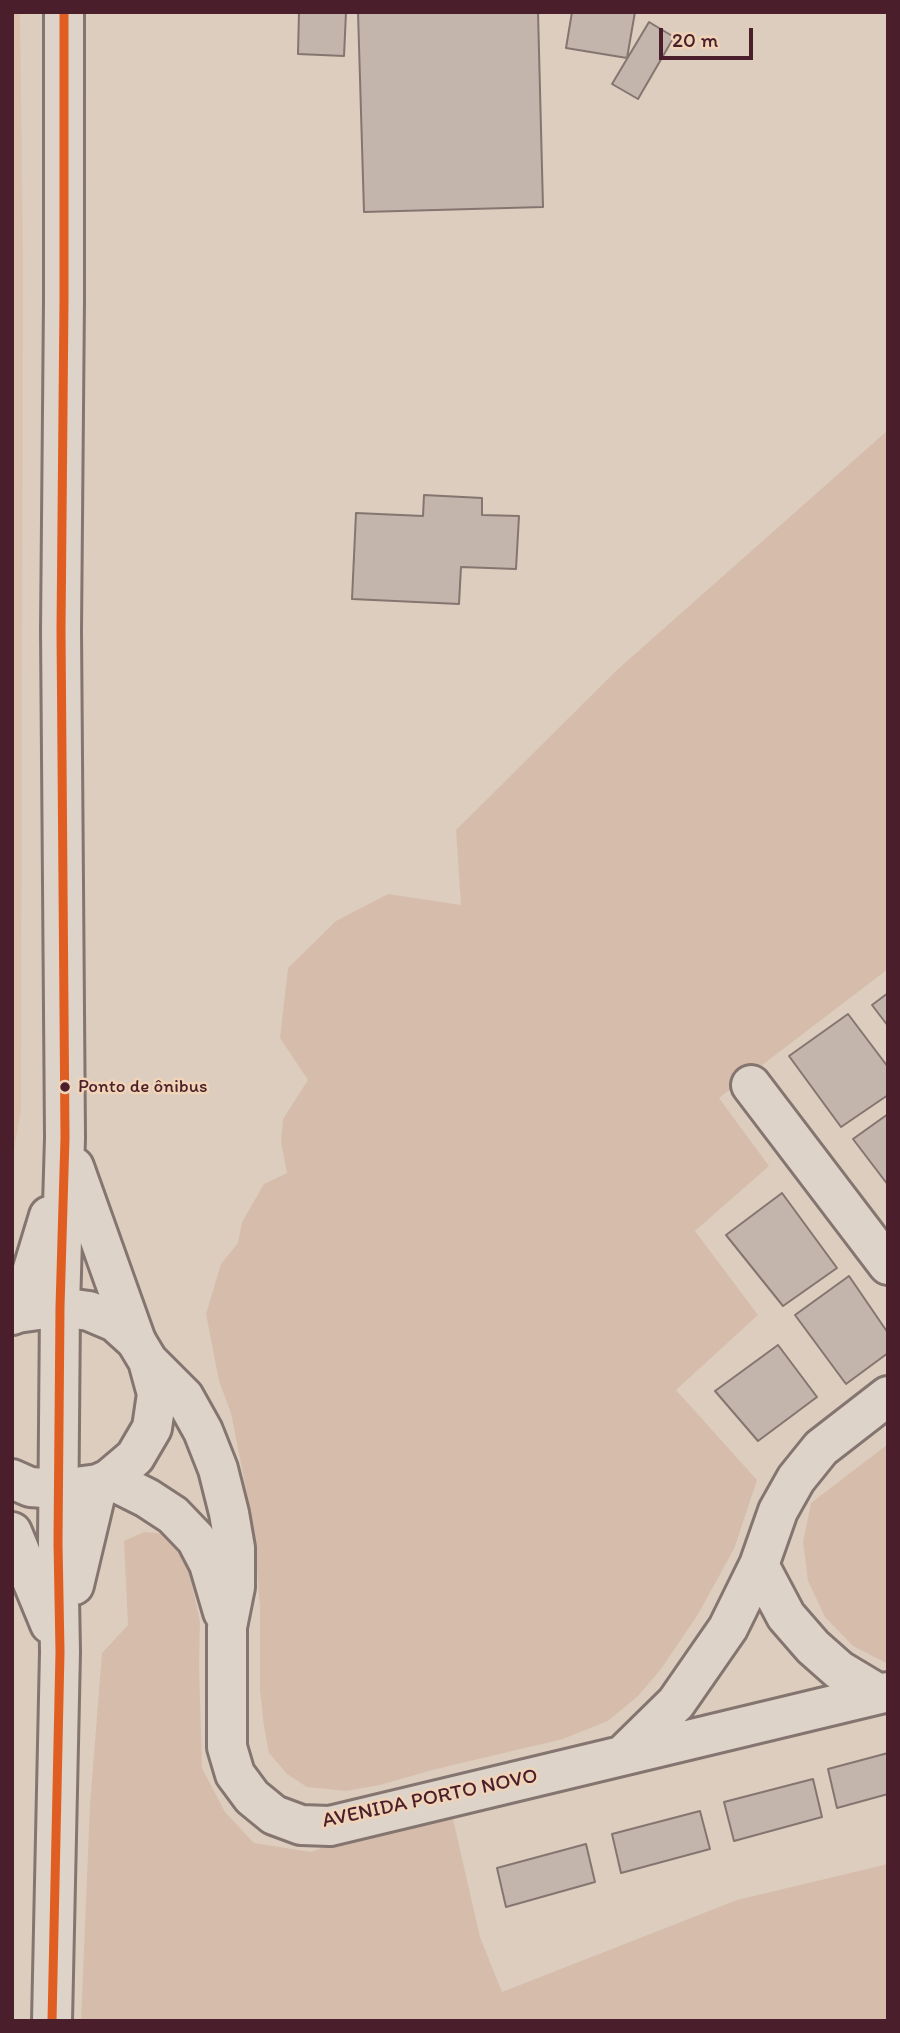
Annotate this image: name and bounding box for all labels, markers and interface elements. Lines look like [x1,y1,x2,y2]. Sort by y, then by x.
scale bar [662,14,757,58]
text: 20 m [672,27,718,52]
place label: Ponto de ônibus [78,1076,208,1098]
marker: Ponto de ônibus [58,1080,72,1094]
street label: AVENIDA PORTO NOVO [320,1764,540,1834]

